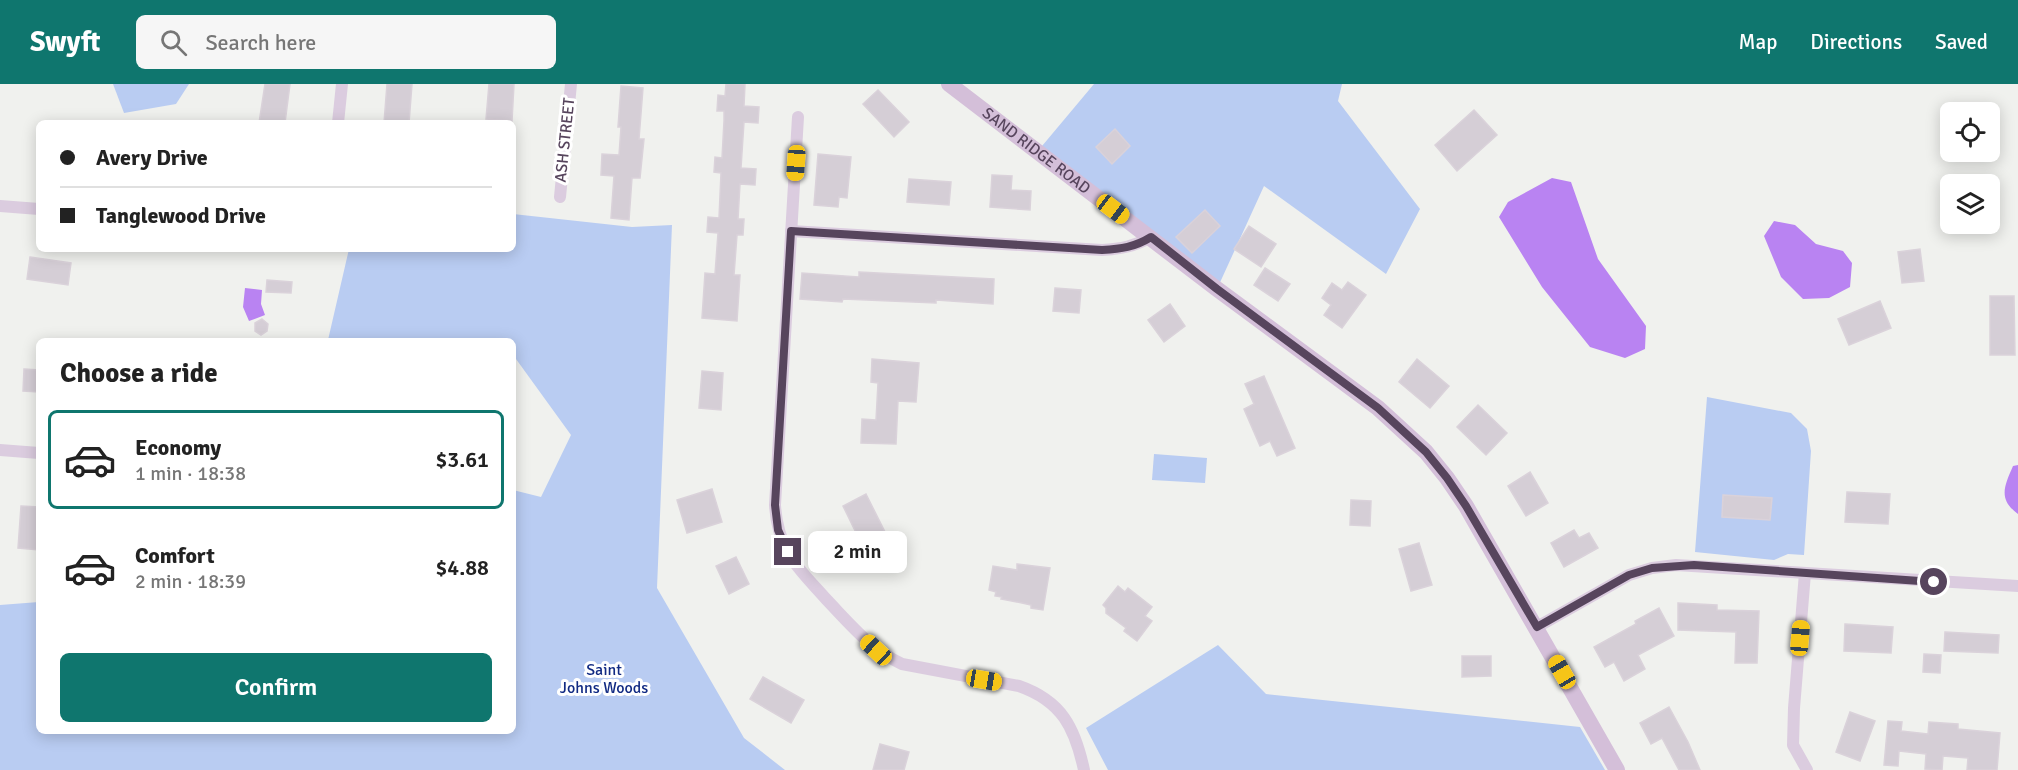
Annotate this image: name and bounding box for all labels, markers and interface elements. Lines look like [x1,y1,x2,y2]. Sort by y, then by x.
search box [136,15,556,69]
text: Swyft [30,25,100,59]
icon: search [157,26,190,59]
text: Search here [205,29,316,56]
text: Map [1739,29,1777,55]
text: Directions [1810,29,1902,55]
text: Saved [1935,29,1988,55]
street label: ASH STREET [551,97,579,183]
map controls [1940,102,2000,234]
button: locate [1940,102,2000,162]
street label: SAND RIDGE ROAD [978,103,1094,199]
text: Avery Drive [96,144,208,171]
car [786,144,806,182]
button: layers [1940,174,2000,234]
car [1093,191,1133,227]
text: Tanglewood Drive [96,202,266,229]
text: Choose a ride [60,357,218,390]
icon: car [63,433,117,487]
text: Economy [135,434,221,461]
text: $3.61 [435,446,489,473]
text: 1 min · 18:38 [135,461,246,486]
callout: 2 min [809,531,908,573]
route end [774,538,801,565]
text: 2 min [834,539,881,564]
icon: car [63,541,117,595]
text: Comfort [135,542,215,569]
text: $4.88 [435,554,489,581]
route start [1920,568,1947,595]
text: 2 min · 18:39 [135,569,246,594]
car [1789,619,1811,657]
car [857,631,895,669]
car [1545,652,1579,692]
button: Confirm [60,653,492,722]
park label: Saint Johns Woods [560,660,648,698]
car [965,668,1003,692]

